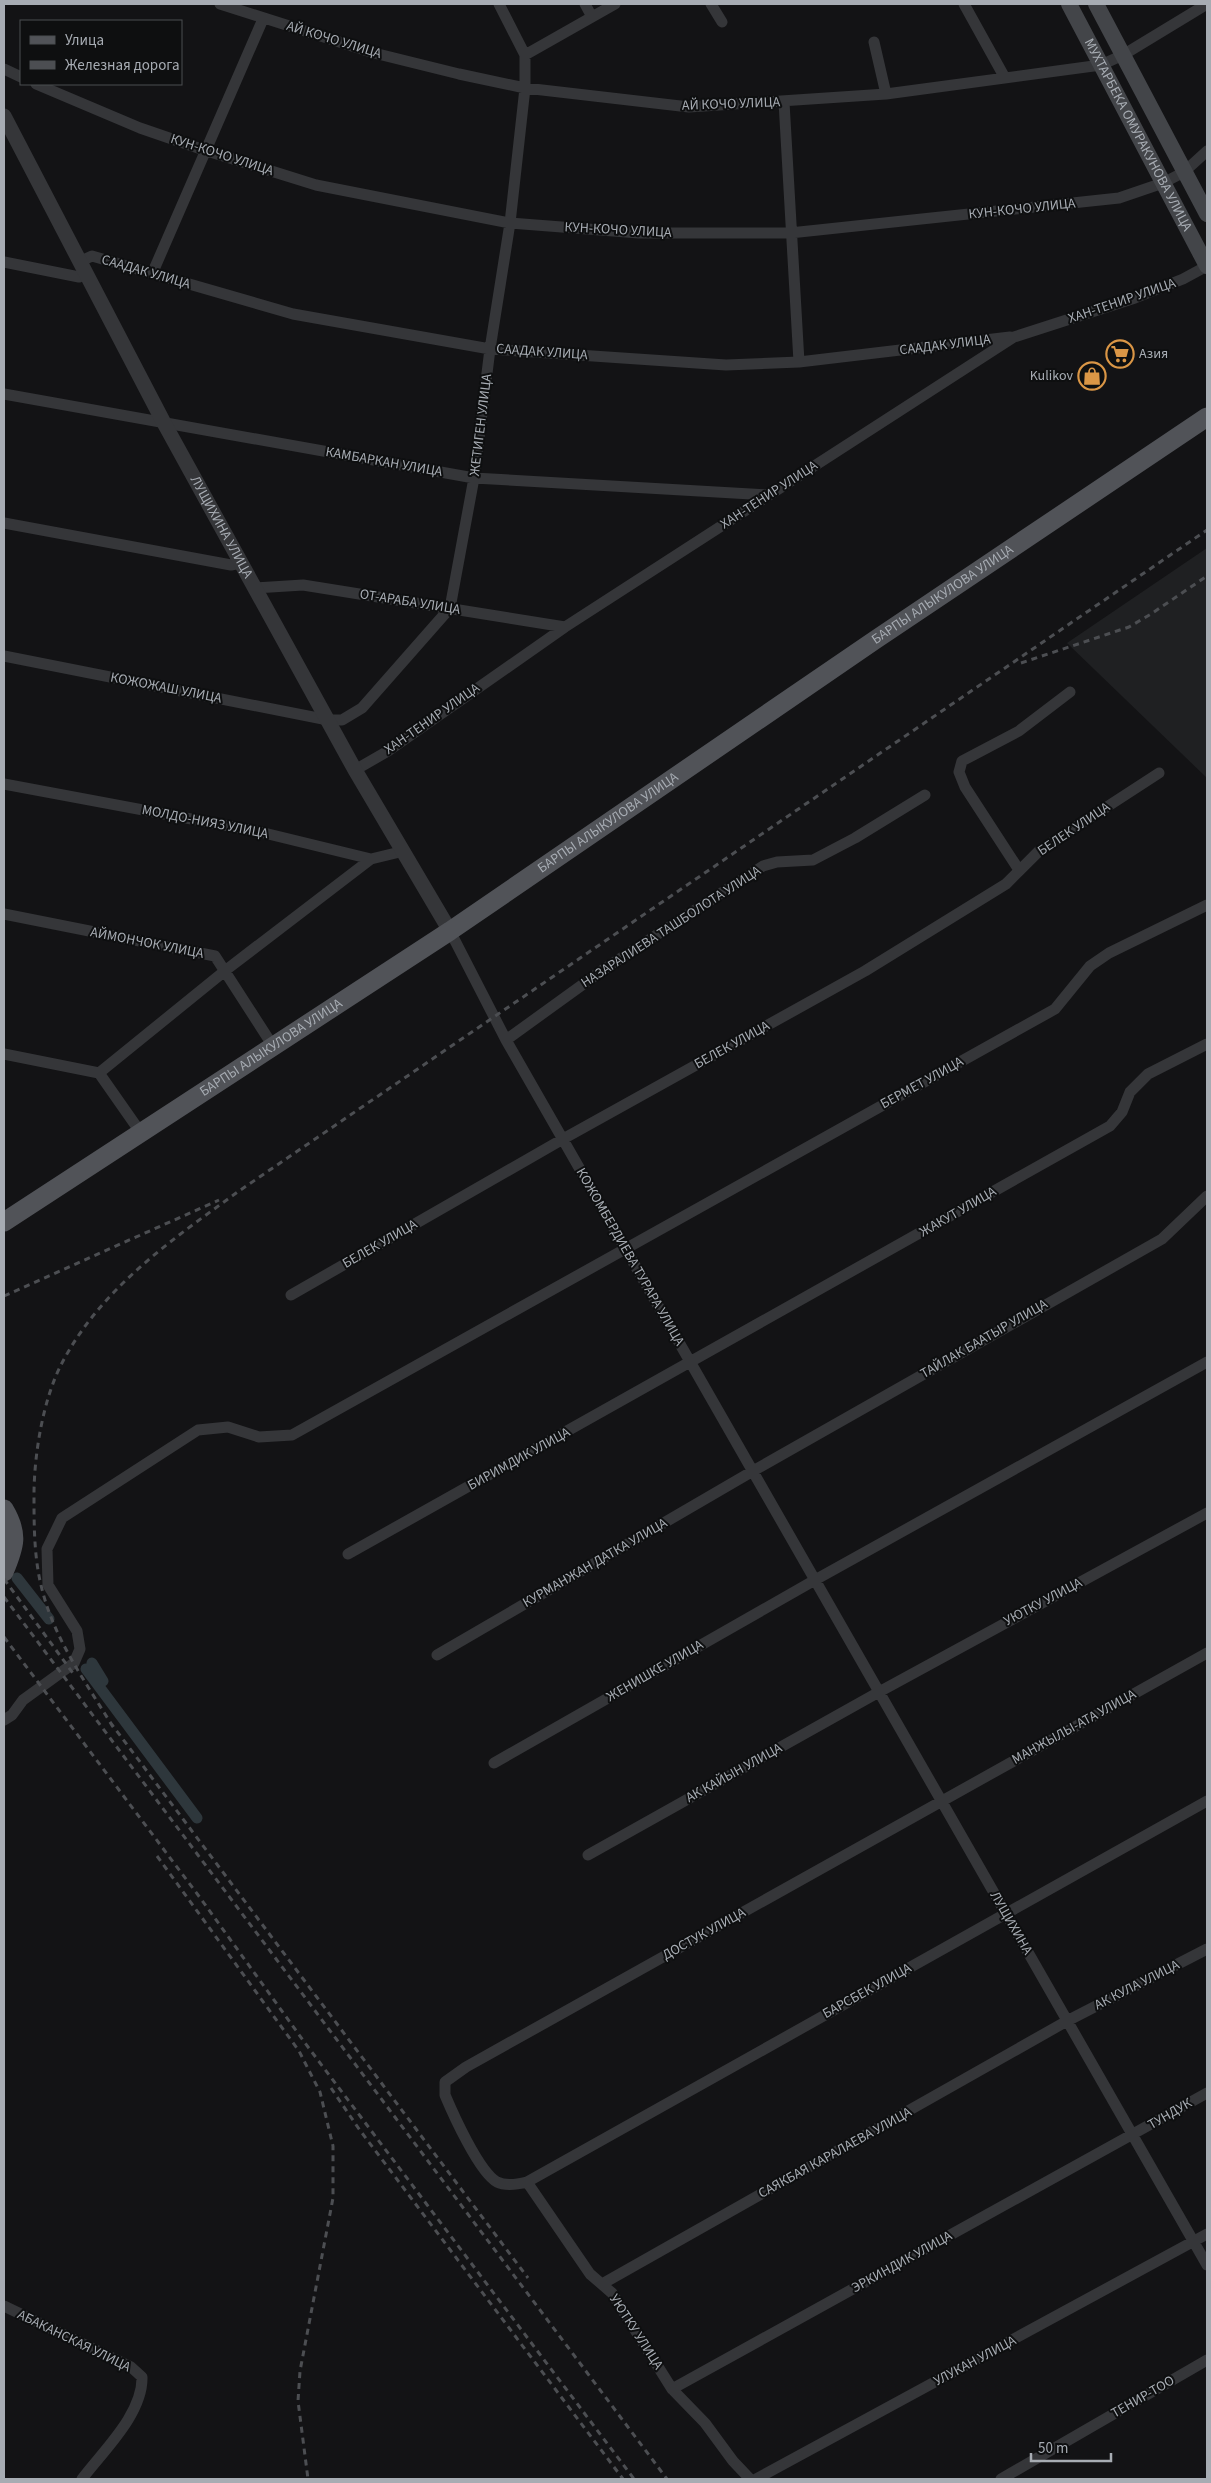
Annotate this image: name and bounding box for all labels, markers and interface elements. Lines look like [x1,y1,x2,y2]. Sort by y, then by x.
street label: АЙ КОЧО УЛИЦА [284,16,384,64]
legend [20,20,182,85]
text: Улица [65,30,104,51]
street label: МУХТАРБЕКА ОМУРАКУНОВА УЛИЦА [1079,35,1197,235]
text: Железная дорога [65,55,180,76]
street label: АЙ КОЧО УЛИЦА [682,92,781,116]
street label: КУН-КОЧО УЛИЦА [168,129,277,181]
street label: КУН-КОЧО УЛИЦА [968,193,1077,225]
street label: КУН-КОЧО УЛИЦА [564,217,673,243]
street label: СААДАК УЛИЦА [99,250,193,294]
street label: ХАН-ТЕНИР УЛИЦА [1066,273,1179,329]
street label: СААДАК УЛИЦА [898,329,992,361]
street label: СААДАК УЛИЦА [496,339,589,365]
supermarket icon: Азия [1105,339,1135,369]
place label: Азия [1139,344,1168,364]
shop icon: Kulikov [1077,361,1107,391]
place label: Kulikov [1030,366,1073,386]
street label: ЖЕТИГЕН УЛИЦА [465,372,497,477]
street label: КАМБАРКАН УЛИЦА [324,442,444,482]
street label: ХАН-ТЕНИР УЛИЦА [716,456,822,534]
street label: ЛУЩИХИНА УЛИЦА [185,472,258,582]
street label: БАРПЫ АЛЫКУЛОВА УЛИЦА [868,540,1018,649]
street label: ОТ-АРАБА УЛИЦА [358,584,462,620]
street label: КОЖОЖАШ УЛИЦА [109,667,224,709]
street label: ХАН-ТЕНИР УЛИЦА [380,678,484,759]
street label: БАРПЫ АЛЫКУЛОВА УЛИЦА [534,767,683,878]
street label: БЕЛЕК УЛИЦА [1034,797,1115,861]
street label: МОЛДО-НИЯЗ УЛИЦА [140,800,270,844]
street label: НАЗАРАЛИЕВА ТАШБОЛОТА УЛИЦА [577,861,765,993]
street label: АЙМОНЧОК УЛИЦА [89,922,206,964]
street label: БАРПЫ АЛЫКУЛОВА УЛИЦА [196,994,347,1102]
street label: БЕЛЕК УЛИЦА [691,1016,774,1074]
street label: БЕРМЕТ УЛИЦА [877,1052,968,1114]
street label: КОЖОМБЕРДИЕВА ТУРАРА УЛИЦА [571,1164,689,1350]
street label: ЖАКУТ УЛИЦА [916,1182,1000,1242]
street label: БЕЛЕК УЛИЦА [339,1214,422,1274]
street label: ТАЙЛАК БААТЫР УЛИЦА [917,1294,1052,1384]
street label: БИРИМДИК УЛИЦА [464,1422,574,1496]
street label: КУРМАНЖАН ДАТКА УЛИЦА [519,1513,671,1613]
street label: УЮТКУ УЛИЦА [1000,1573,1086,1631]
street label: ЖЕНИШКЕ УЛИЦА [603,1635,707,1707]
street label: МАНЖЫЛЫ-АТА УЛИЦА [1008,1684,1140,1769]
street label: АК КАЙЫН УЛИЦА [682,1738,786,1808]
street label: ЛУЩИХИНА [985,1887,1037,1959]
street label: ДОСТУК УЛИЦА [659,1903,750,1965]
street label: АК КУЛА УЛИЦА [1091,1955,1183,2015]
street label: БАРСБЕК УЛИЦА [819,1958,915,2024]
street label: ТУНДУК [1144,2093,1197,2135]
street label: САЯКБАЯ КАРАЛАЕВА УЛИЦА [755,2102,916,2204]
street label: ЭРКИНДИК УЛИЦА [848,2226,956,2298]
street label: УЮТКУ УЛИЦА [604,2290,668,2374]
street label: АБАКАНСКАЯ УЛИЦА [14,2305,134,2377]
street label: УЛУКАН УЛИЦА [930,2331,1020,2391]
street label: ТЕНИР-ТОО [1108,2371,1178,2423]
scale bar [1031,2430,1111,2462]
text: 50 m [1038,2438,1068,2459]

